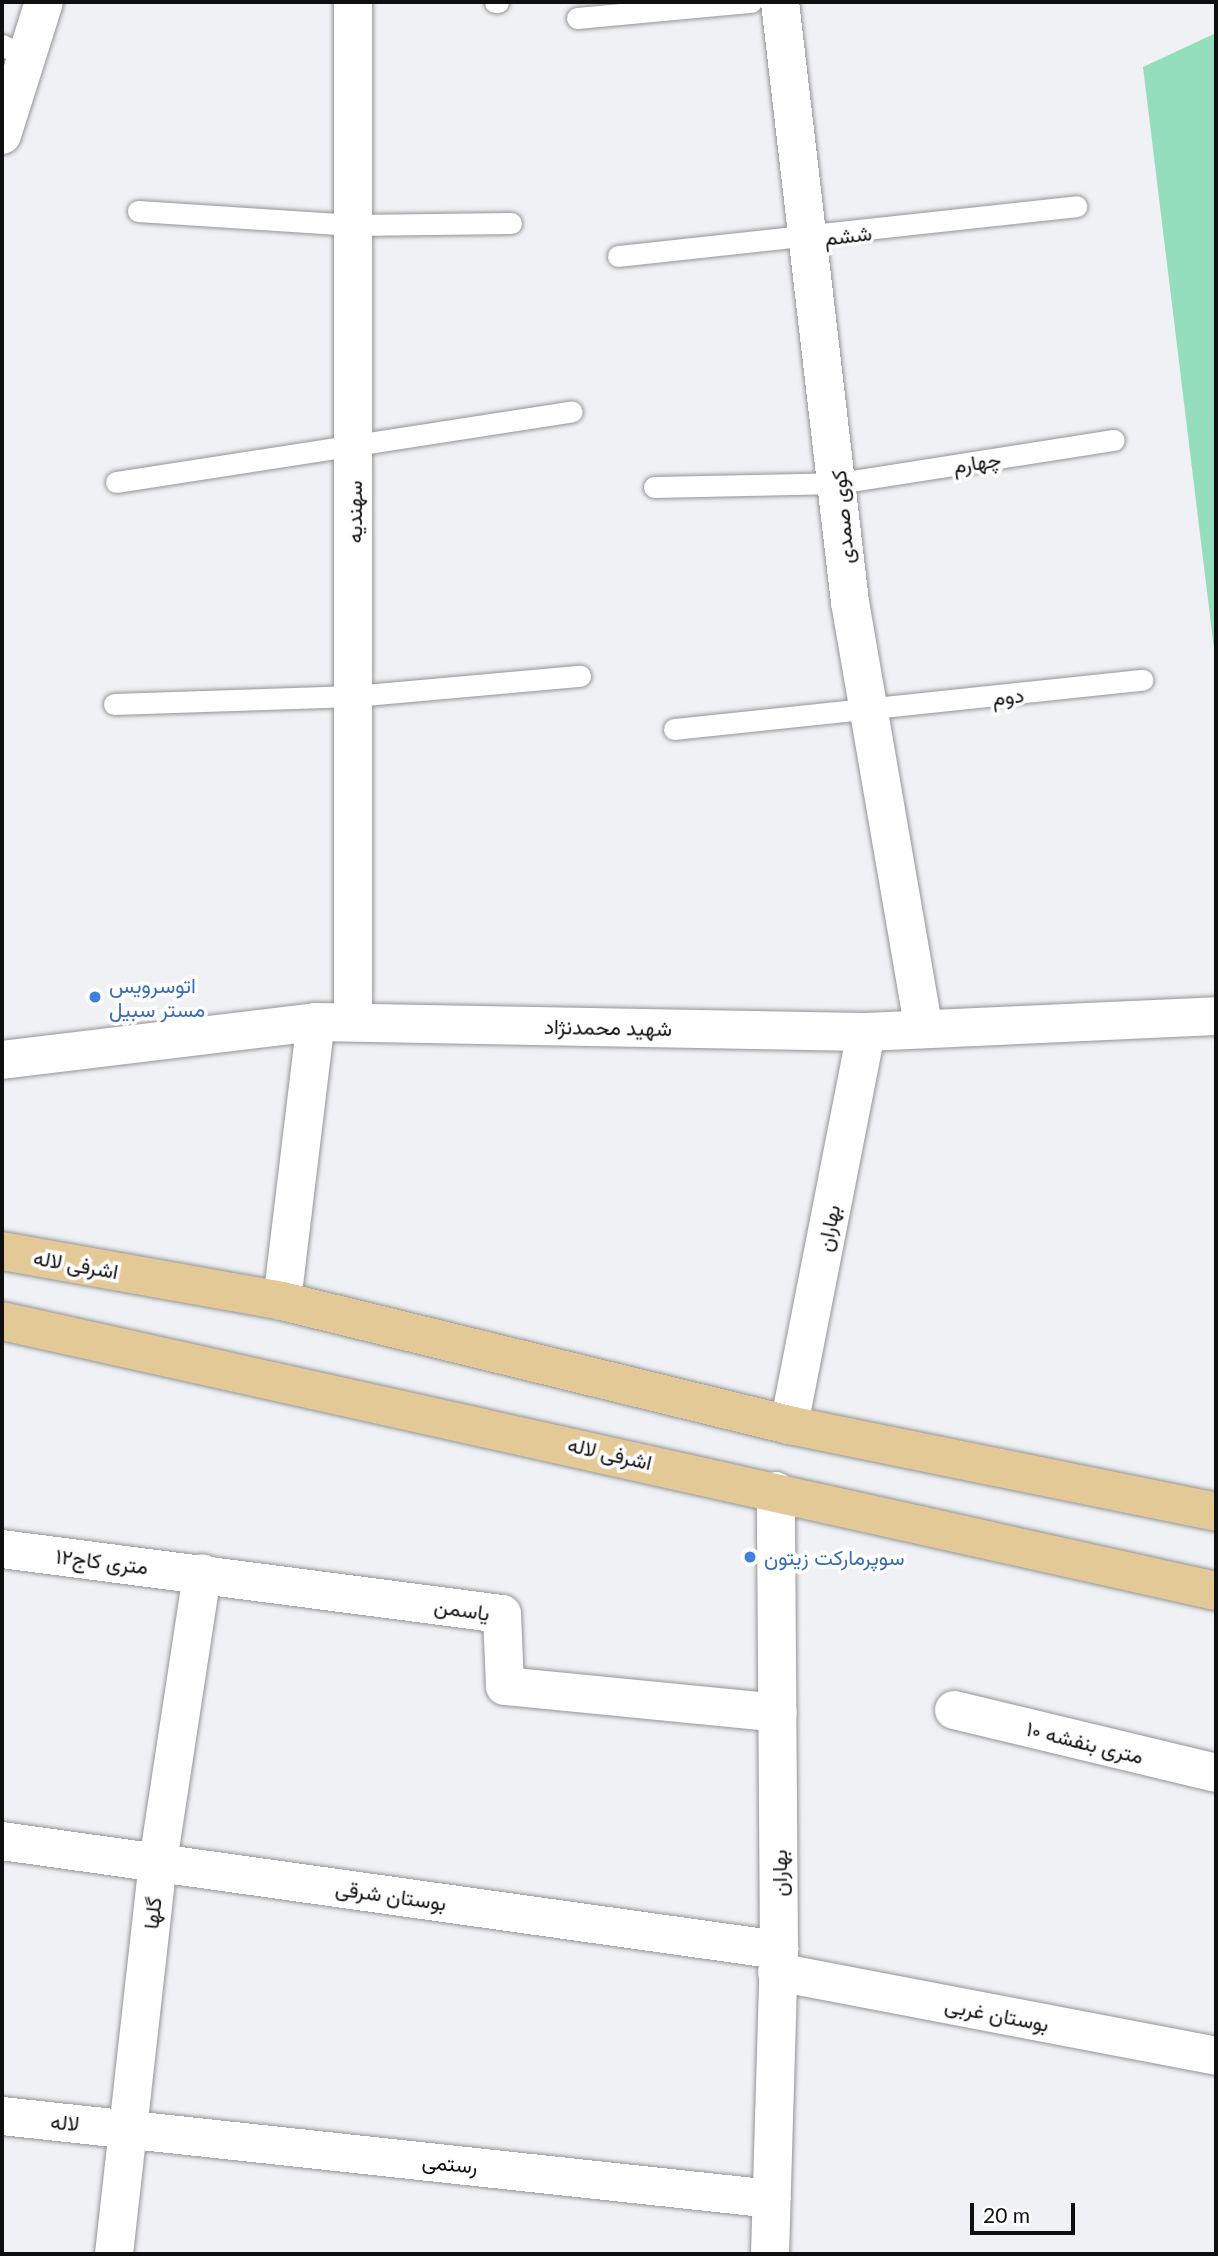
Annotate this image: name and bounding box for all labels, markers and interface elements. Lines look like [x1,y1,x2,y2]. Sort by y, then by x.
street label: ششم [823,220,873,250]
street label: چهارم [951,446,1003,478]
street label: کوی صمدی [825,469,859,565]
street label: سهندیه [341,481,367,543]
street label: دوم [991,682,1025,710]
place label: اتوسرویس مستر سبیل [109,972,205,1022]
marker: اتوسرویس مستر سبیل [87,989,103,1005]
street label: شهید محمدنژاد [544,1013,672,1041]
street label: بهاران [811,1203,845,1253]
street label: اشرفی لاله [32,1244,120,1284]
street label: اشرفی لاله [565,1431,655,1475]
street label: ۱۲متری کاج [54,1543,150,1579]
place label: سوپرمارکت زیتون [764,1544,905,1570]
marker: سوپرمارکت زیتون [742,1549,758,1565]
street label: یاسمن [433,1593,491,1625]
street label: ۱۰ متری بنفشه [1024,1715,1146,1769]
street label: بهاران [766,1850,792,1896]
street label: بوستان شرقی [334,1875,448,1915]
street label: گلها [138,1896,166,1930]
street label: بوستان غربی [943,1992,1051,2036]
street label: لاله [50,2108,80,2136]
street label: رستمی [421,2148,479,2178]
scale bar [973,2190,1078,2234]
text: 20 m [983,2202,1030,2227]

